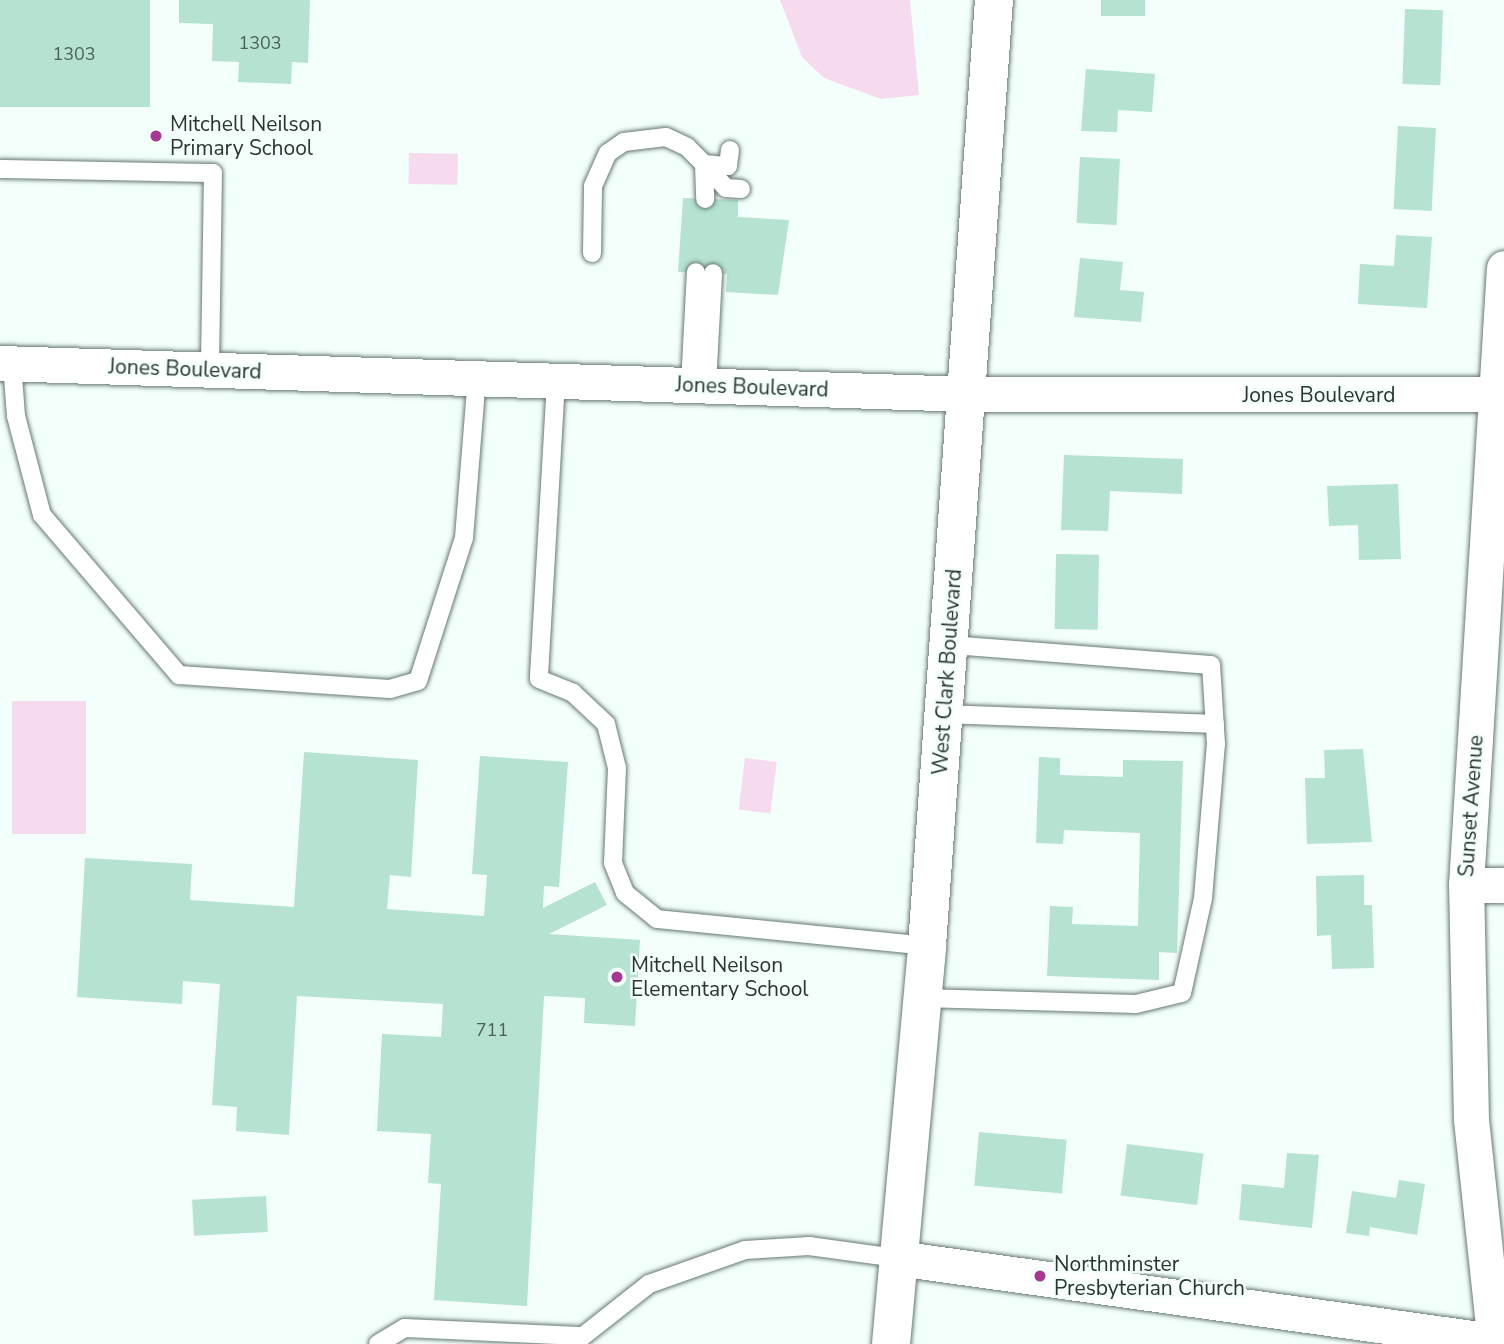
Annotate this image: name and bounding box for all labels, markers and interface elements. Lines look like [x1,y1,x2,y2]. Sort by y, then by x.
house number: 1303 [238,32,282,54]
house number: 1303 [52,43,96,65]
place label: Mitchell Neilson Primary School [170,111,322,161]
marker: Mitchell Neilson Primary School [148,128,164,144]
street label: Jones Boulevard [108,354,262,384]
street label: Jones Boulevard [675,372,829,402]
street label: Jones Boulevard [1242,382,1396,408]
street label: West Clark Boulevard [927,568,967,776]
street label: Sunset Avenue [1453,734,1489,878]
place label: Mitchell Neilson Elementary School [631,952,809,1002]
marker: Mitchell Neilson Elementary School [609,969,625,985]
house number: 711 [476,1019,508,1041]
place label: Northminster Presbyterian Church [1054,1251,1245,1301]
marker: Northminster Presbyterian Church [1032,1268,1048,1284]

